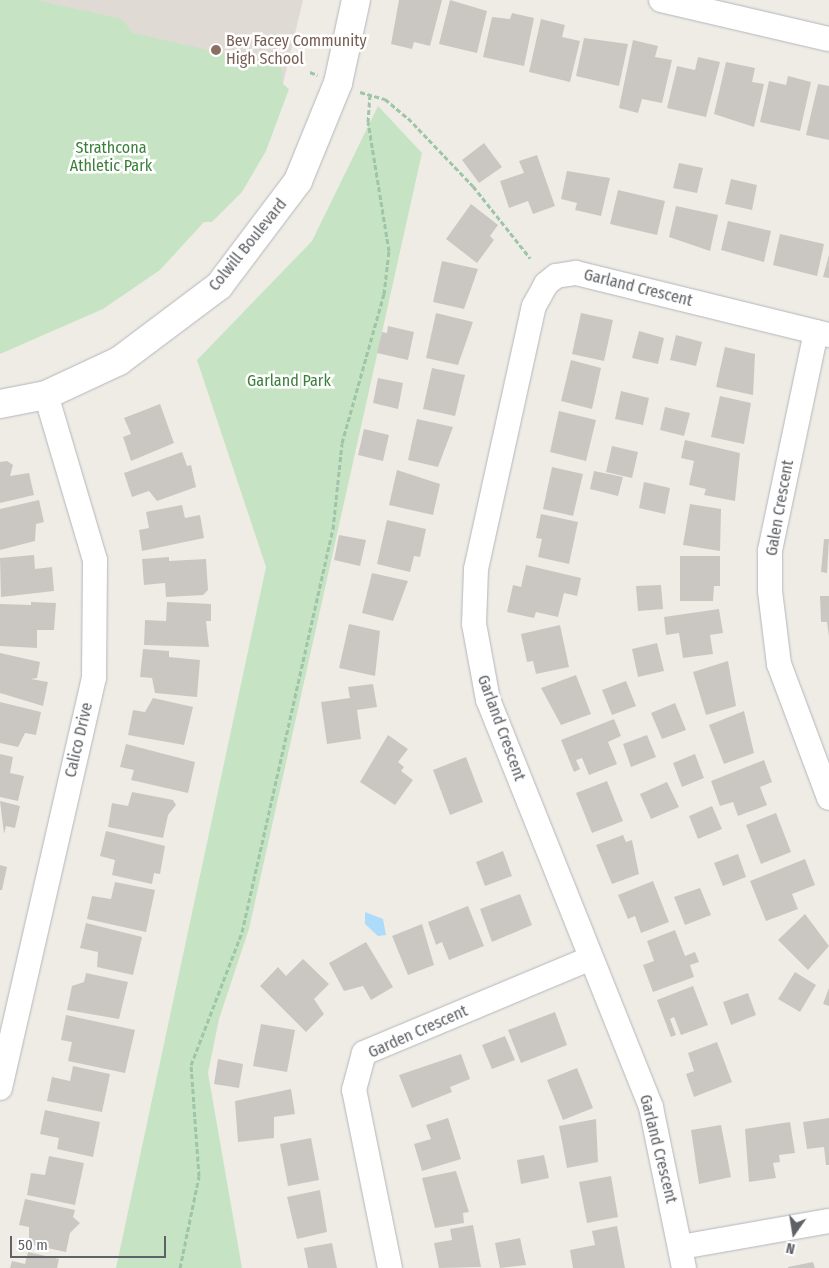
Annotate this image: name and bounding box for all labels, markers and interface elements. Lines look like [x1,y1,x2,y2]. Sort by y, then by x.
place label: Bev Facey Community High School [226,31,367,69]
marker: Bev Facey Community High School [210,44,222,56]
park label: Strathcona Athletic Park [70,138,152,176]
street label: Colwill Boulevard [205,195,291,295]
street label: Garland Crescent [582,265,694,311]
park label: Garland Park [247,371,331,391]
street label: Galen Crescent [762,459,798,557]
street label: Garland Crescent [473,672,529,784]
street label: Calico Drive [61,701,97,779]
street label: Garden Crescent [365,1002,471,1062]
street label: Garland Crescent [635,1093,681,1205]
north arrow [769,1208,819,1258]
scale bar [12,1226,169,1258]
text: 50 m [18,1236,48,1254]
text: N [785,1239,797,1257]

